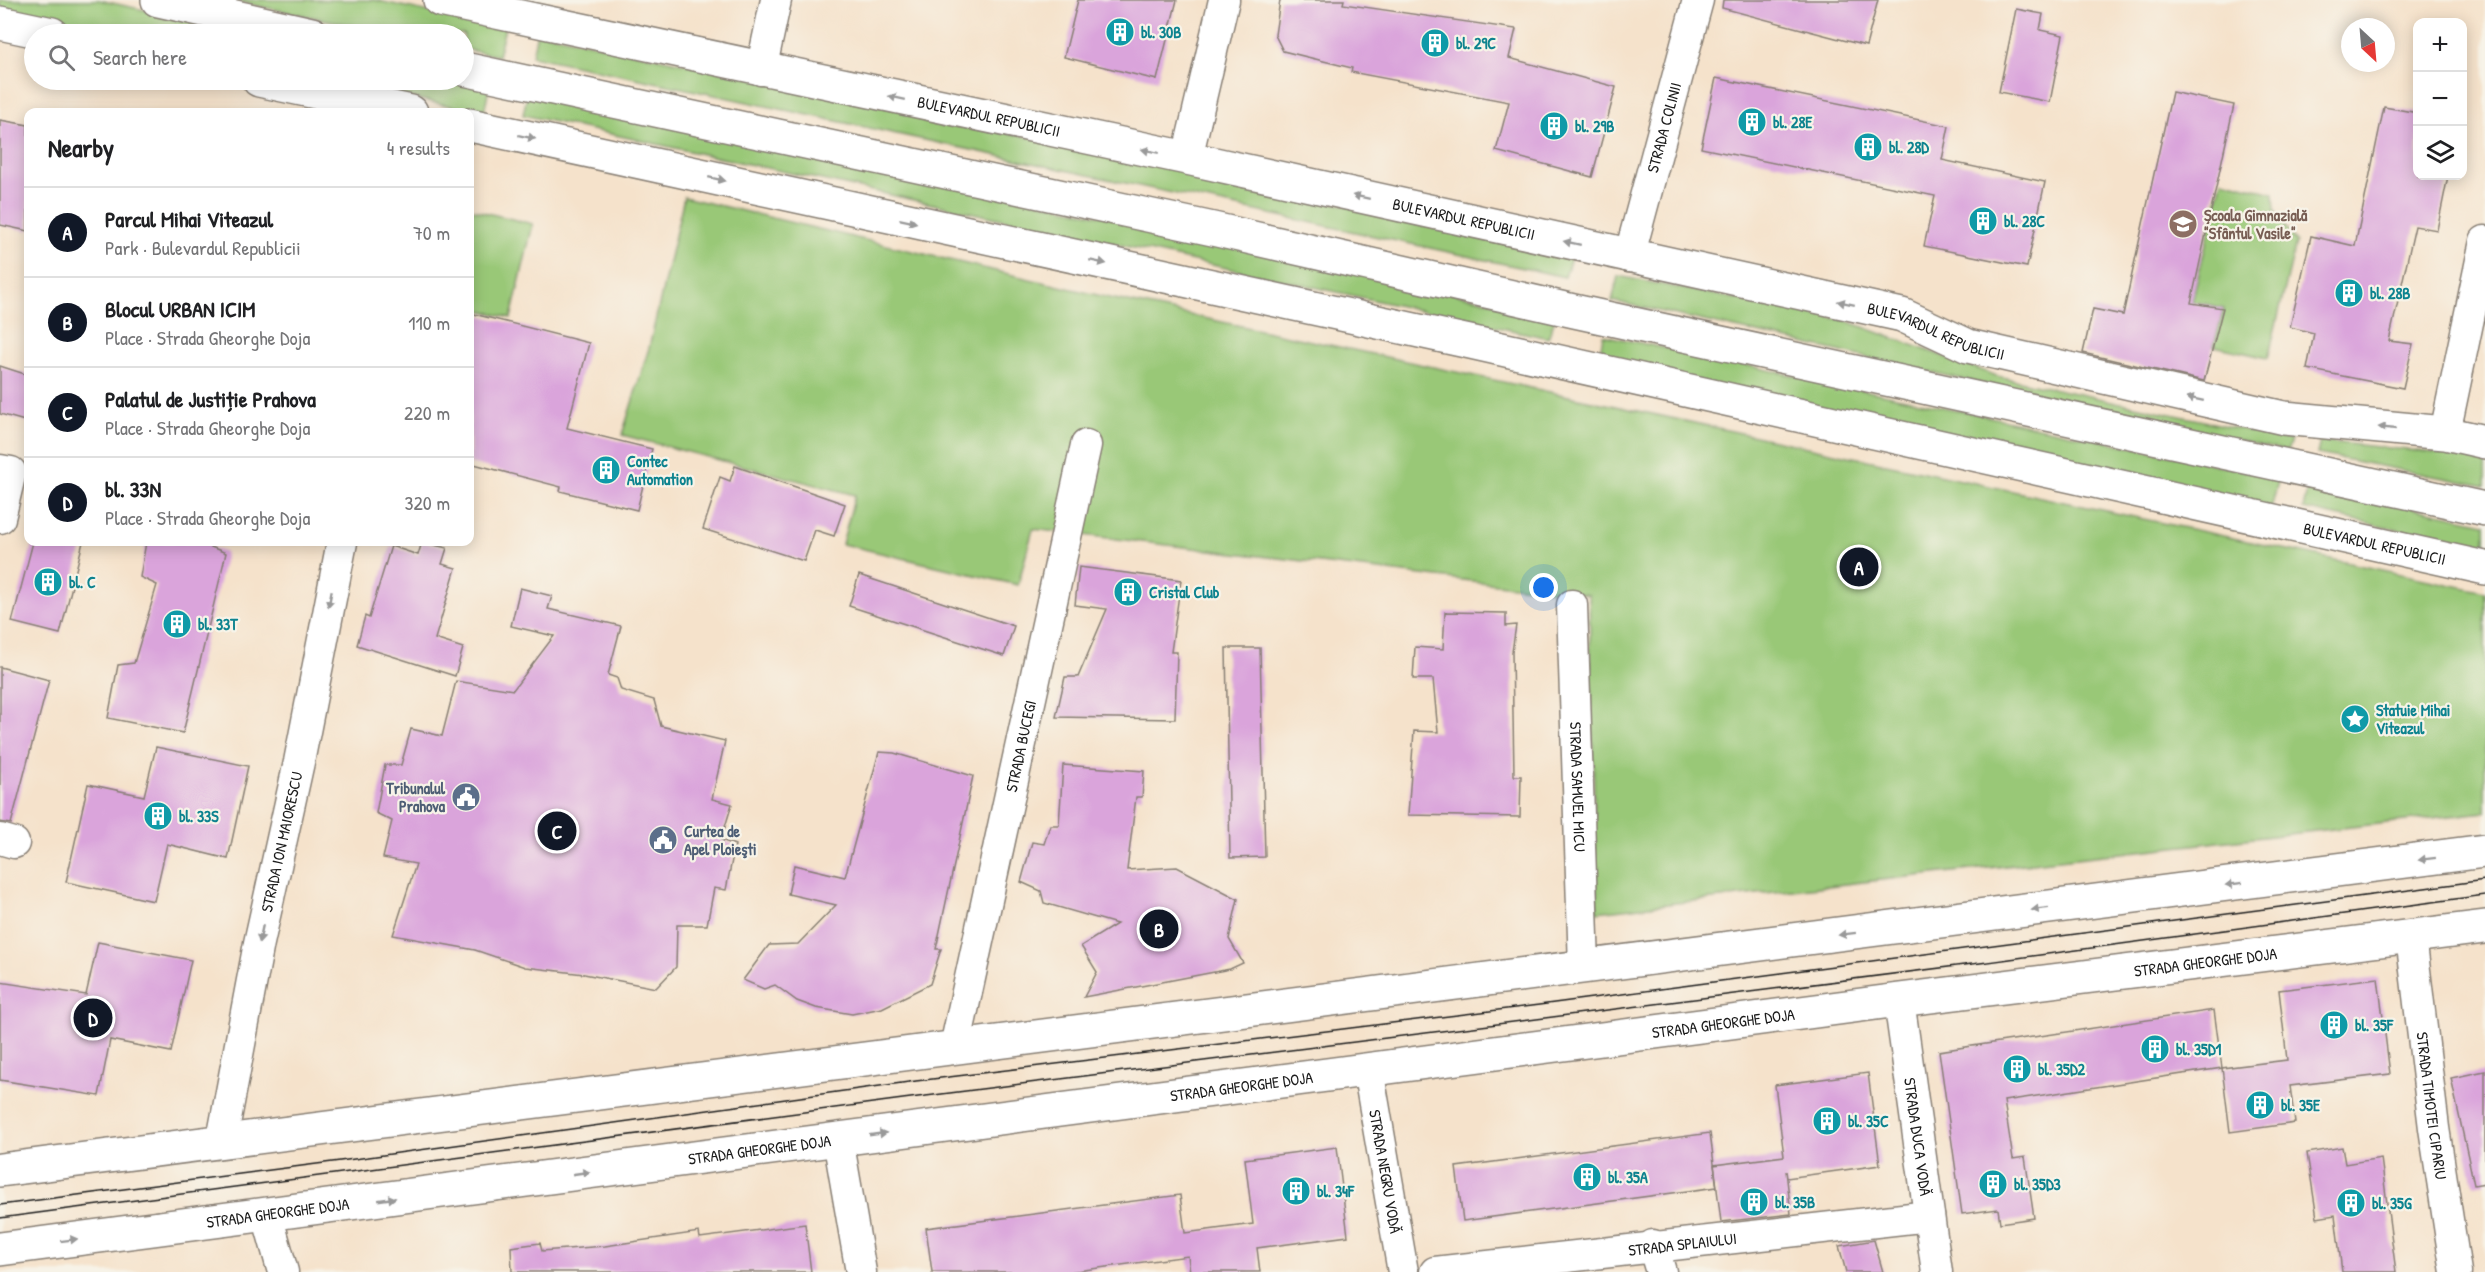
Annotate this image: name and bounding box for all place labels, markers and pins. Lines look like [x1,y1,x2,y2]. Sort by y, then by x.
building icon: bl. 30B [1104,16,1136,48]
place label: bl. 30B [1141,21,1181,43]
building icon: bl. 29C [1419,27,1451,59]
place label: bl. 29C [1456,32,1496,54]
building icon: bl. 28E [1736,106,1768,138]
building icon: bl. 29B [1538,110,1570,142]
place label: bl. 28E [1773,111,1813,133]
place label: bl. 29B [1575,115,1614,137]
building icon: bl. 28D [1852,131,1884,163]
place label: bl. 28D [1889,136,1929,158]
place label: Școala Gimnazială "Sfântul Vasile" [2204,204,2308,244]
building icon: bl. 28C [1967,205,1999,237]
school or university icon: Școala Gimnazială "Sfântul Vasile" [2167,208,2199,240]
place label: bl. 28C [2004,210,2045,232]
building icon: bl. 28B [2333,277,2365,309]
place label: bl. 28B [2370,282,2410,304]
place label: Contec Automation [627,450,693,490]
building icon: Contec Automation [590,454,622,486]
pin: A [1840,544,1878,590]
building icon: bl. C [32,566,64,598]
place label: bl. C [69,571,96,593]
building icon: Cristal Club [1112,576,1144,608]
place label: Cristal Club [1149,581,1220,603]
building icon: bl. 33T [161,608,193,640]
place label: bl. 33T [198,613,238,635]
place label: Statuie Mihai Viteazul [2376,699,2450,739]
place icon: Statuie Mihai Viteazul [2339,703,2371,735]
place label: Tribunalul Prahova [385,777,446,817]
public building icon: Tribunalul Prahova [450,781,482,813]
building icon: bl. 33S [142,800,174,832]
place label: bl. 33S [179,805,219,827]
pin: C [538,808,576,854]
place label: Curtea de Apel Ploieşti [684,820,757,861]
public building icon: Curtea de Apel Ploieşti [647,824,679,856]
pin: B [1140,906,1178,952]
pin: D [74,996,112,1040]
building icon: bl. 35F [2318,1009,2350,1041]
place label: bl. 35F [2355,1014,2394,1036]
building icon: bl. 35D1 [2139,1033,2171,1065]
place label: bl. 35D1 [2176,1038,2221,1060]
building icon: bl. 35D2 [2001,1053,2033,1085]
place label: bl. 35D2 [2038,1058,2085,1080]
building icon: bl. 35E [2244,1089,2276,1121]
place label: bl. 35E [2281,1094,2321,1116]
building icon: bl. 35C [1811,1105,1843,1137]
place label: bl. 35C [1848,1110,1889,1132]
building icon: bl. 35A [1571,1161,1603,1193]
place label: bl. 35A [1608,1166,1648,1188]
building icon: bl. 35D3 [1977,1168,2009,1200]
place label: bl. 35D3 [2014,1173,2061,1195]
building icon: bl. 34F [1280,1175,1312,1207]
place label: bl. 34F [1317,1180,1355,1202]
building icon: bl. 35B [1738,1186,1770,1218]
building icon: bl. 35G [2335,1187,2367,1219]
place label: bl. 35B [1775,1191,1815,1213]
place label: bl. 35G [2372,1192,2412,1214]

